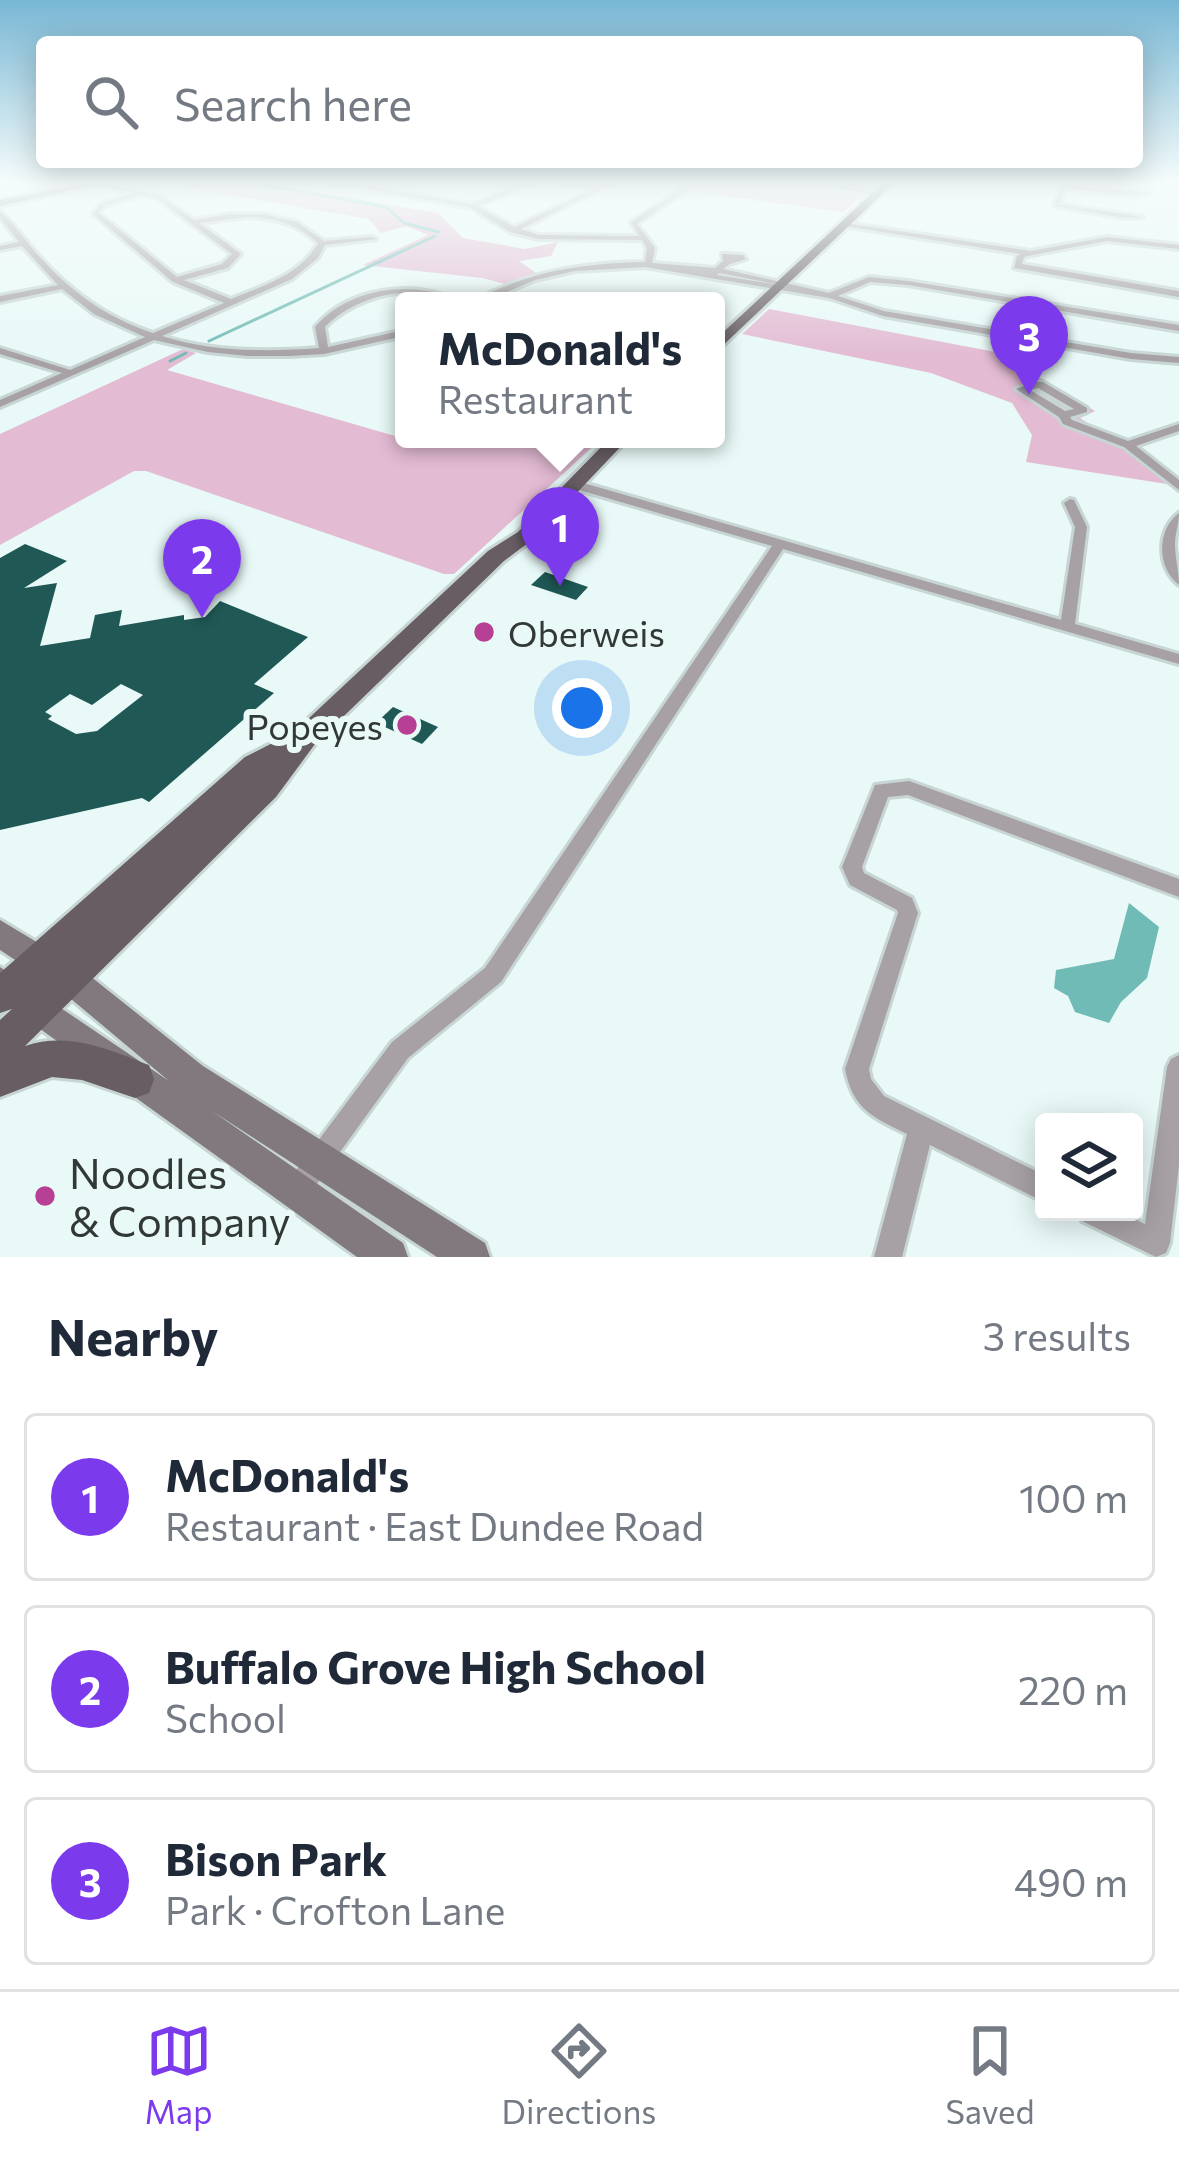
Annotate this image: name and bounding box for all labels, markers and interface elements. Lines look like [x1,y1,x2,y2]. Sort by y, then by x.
search box [36,36,1143,168]
icon: search [78,69,144,135]
text: Search here [174,75,412,130]
popup [395,292,725,448]
pin: 3 [990,296,1068,395]
text: McDonald's [438,319,682,374]
text: Restaurant [438,374,633,422]
pin: 1 [521,487,599,586]
pin: 2 [163,519,241,618]
place label: Oberweis [508,610,665,654]
marker: Oberweis [471,619,497,645]
your location [552,678,612,738]
place label: Popeyes [246,703,383,747]
marker: Popeyes [394,712,420,738]
map controls [1035,1113,1143,1221]
button: layers [1035,1113,1143,1221]
place label: Noodles & Company [69,1146,291,1246]
marker: Noodles & Company [32,1183,58,1209]
text: Nearby [48,1304,218,1367]
text: 3 results [983,1311,1131,1359]
text: McDonald's [165,1446,409,1501]
text: 1 [81,1473,99,1521]
text: 100 m [1019,1473,1128,1521]
text: Restaurant · East Dundee Road [165,1501,704,1549]
text: Buffalo Grove High School [165,1638,706,1693]
text: 2 [79,1665,101,1713]
text: 220 m [1018,1665,1128,1713]
text: School [165,1693,286,1741]
text: Bison Park [165,1830,387,1885]
text: 3 [79,1857,101,1905]
text: 490 m [1014,1857,1128,1905]
text: Park · Crofton Lane [165,1885,505,1933]
tab: Map [145,2018,213,2131]
tab: Directions [502,2018,656,2131]
tab: Saved [945,2018,1034,2131]

